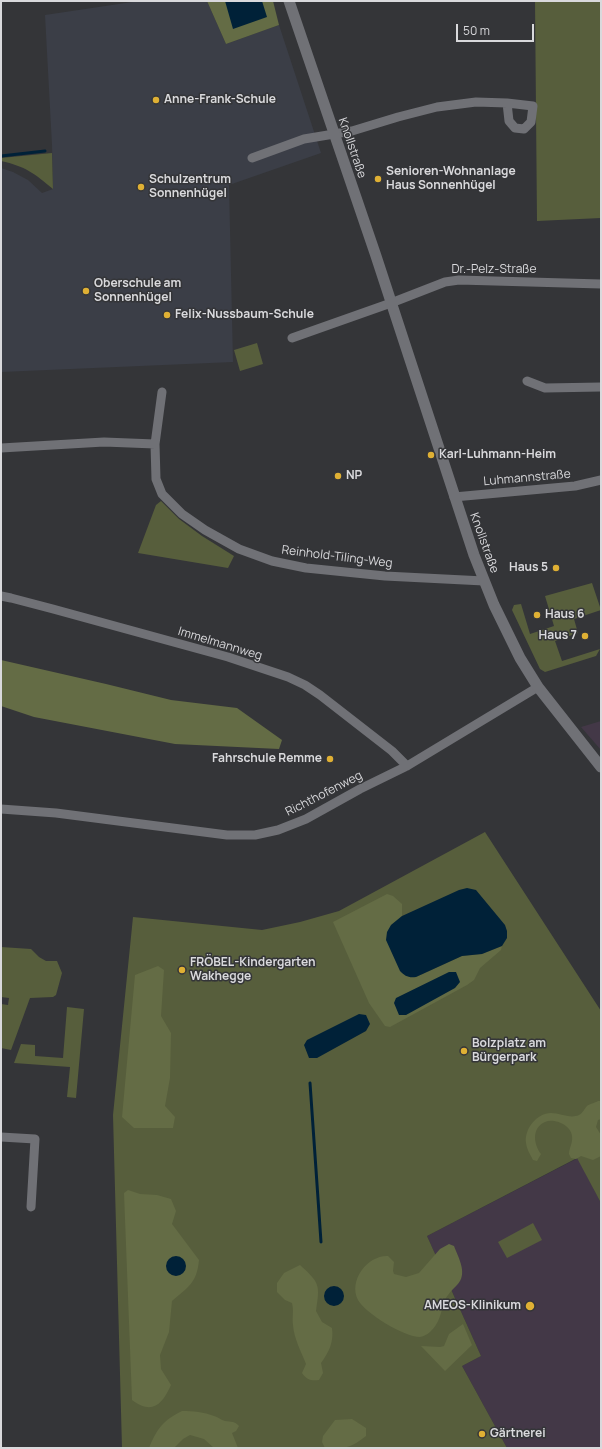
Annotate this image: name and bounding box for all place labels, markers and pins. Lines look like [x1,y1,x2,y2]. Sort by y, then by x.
place label: Anne-Frank-Schule [164,93,276,107]
marker: Anne-Frank-Schule [151,95,161,105]
place label: Senioren-Wohnanlage Haus Sonnenhügel [386,165,516,193]
place label: Schulzentrum Sonnenhügel [149,173,231,201]
marker: Senioren-Wohnanlage Haus Sonnenhügel [373,174,383,184]
marker: Schulzentrum Sonnenhügel [136,182,146,192]
place label: Oberschule am Sonnenhügel [94,277,181,305]
marker: Oberschule am Sonnenhügel [81,286,91,296]
place label: Felix-Nussbaum-Schule [175,308,314,322]
marker: Felix-Nussbaum-Schule [162,310,172,320]
place label: Karl-Luhmann-Heim [439,448,556,462]
marker: Karl-Luhmann-Heim [426,450,436,460]
place label: NP [346,469,362,483]
marker: NP [333,471,343,481]
place label: Haus 5 [509,561,548,575]
marker: Haus 5 [551,563,561,573]
place label: Haus 6 [545,608,584,622]
marker: Haus 6 [532,610,542,620]
place label: Haus 7 [539,629,577,643]
marker: Haus 7 [580,631,590,641]
place label: Fahrschule Remme [212,752,322,766]
marker: Fahrschule Remme [325,754,335,764]
place label: FRÖBEL-Kindergarten Wakhegge [190,956,315,984]
marker: FRÖBEL-Kindergarten Wakhegge [177,965,187,975]
place label: Bolzplatz am Bürgerpark [472,1037,546,1065]
marker: Bolzplatz am Bürgerpark [459,1046,469,1056]
place label: AMEOS-Klinikum [424,1299,521,1313]
marker: AMEOS-Klinikum [524,1300,536,1312]
place label: Gärtnerei [490,1427,546,1441]
marker: Gärtnerei [477,1429,487,1439]

